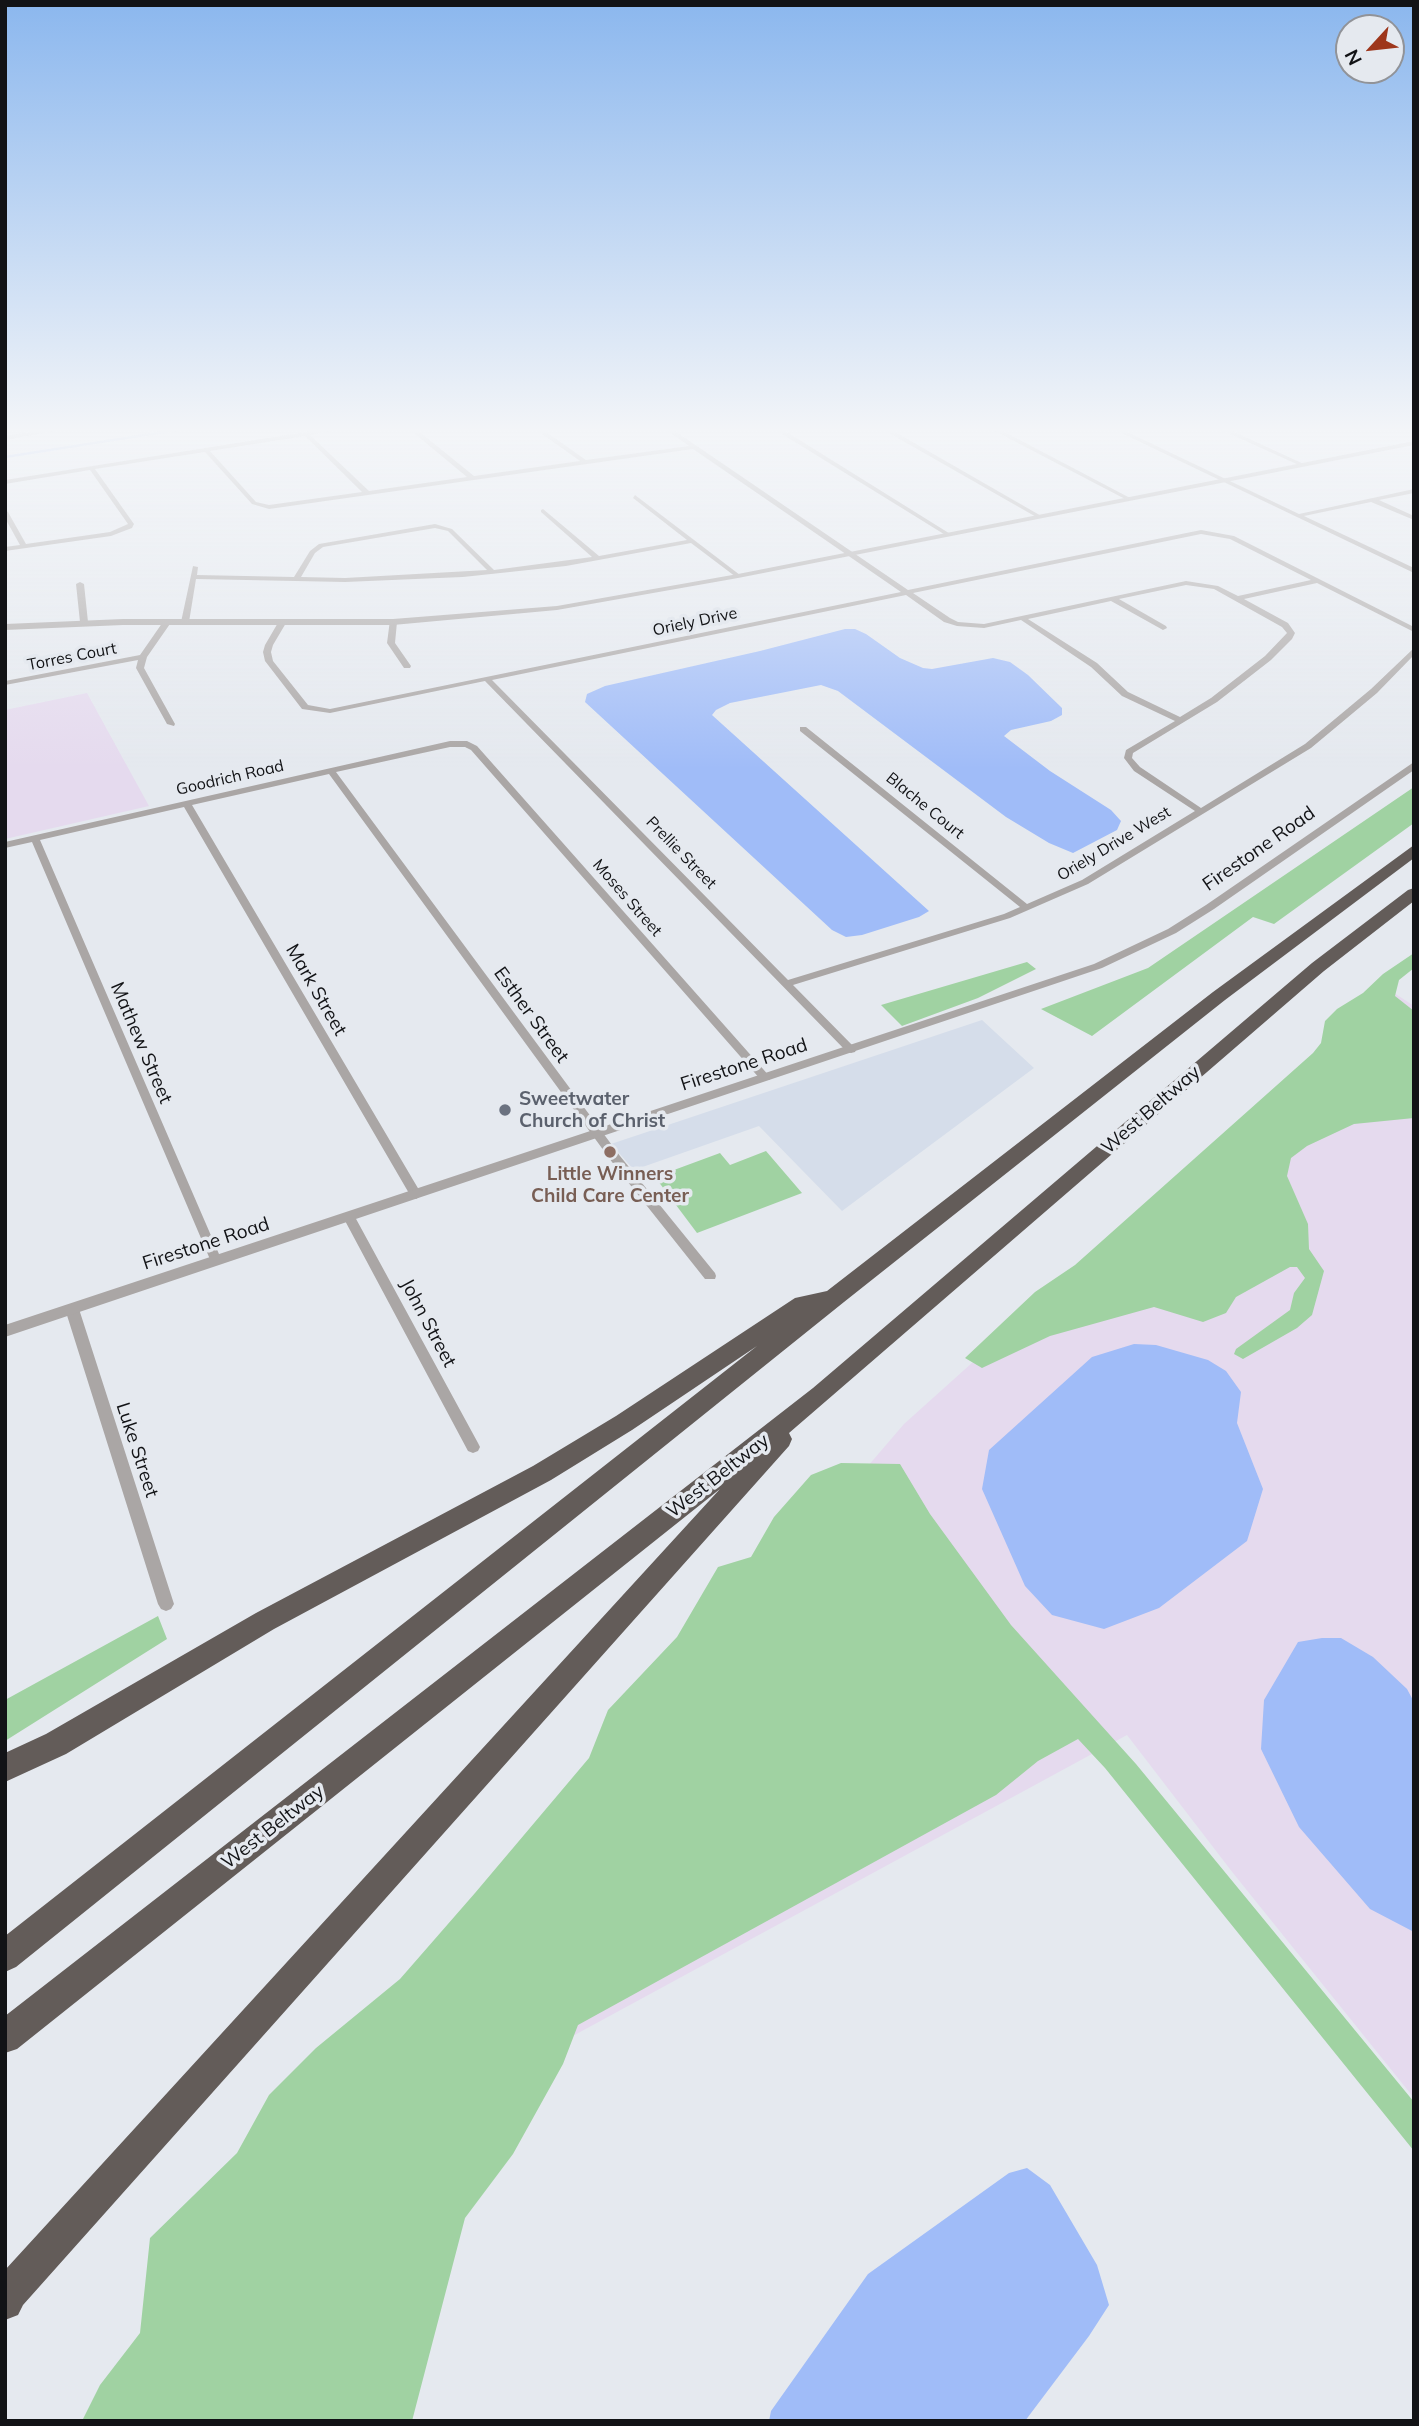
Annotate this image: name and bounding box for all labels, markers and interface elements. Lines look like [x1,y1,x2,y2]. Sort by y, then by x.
north arrow [1335,14,1405,84]
text: N [1339,46,1367,69]
street label: Oriely Drive [651,604,739,640]
street label: Torres Court [26,639,118,675]
street label: Goodrich Road [174,756,286,800]
street label: Blache Court [882,769,968,843]
street label: Firestone Road [1198,802,1320,896]
street label: Oriely Drive West [1054,803,1174,885]
street label: Prellie Street [642,813,720,893]
street label: Moses Street [588,856,666,940]
street label: Mark Street [281,940,351,1040]
street label: Esther Street [489,963,573,1067]
street label: Mathew Street [105,979,177,1107]
street label: Firestone Road [678,1034,810,1096]
street label: West Beltway [1097,1061,1205,1159]
place label: Sweetwater Church of Christ [519,1088,665,1132]
marker: Sweetwater Church of Christ [497,1102,513,1118]
marker: Little Winners Child Care Center [602,1144,618,1160]
place label: Little Winners Child Care Center [531,1163,689,1207]
street label: Firestone Road [140,1213,272,1275]
street label: John Street [395,1275,461,1371]
street label: Luke Street [111,1400,163,1500]
street label: West Beltway [662,1429,774,1523]
street label: West Beltway [217,1780,329,1874]

